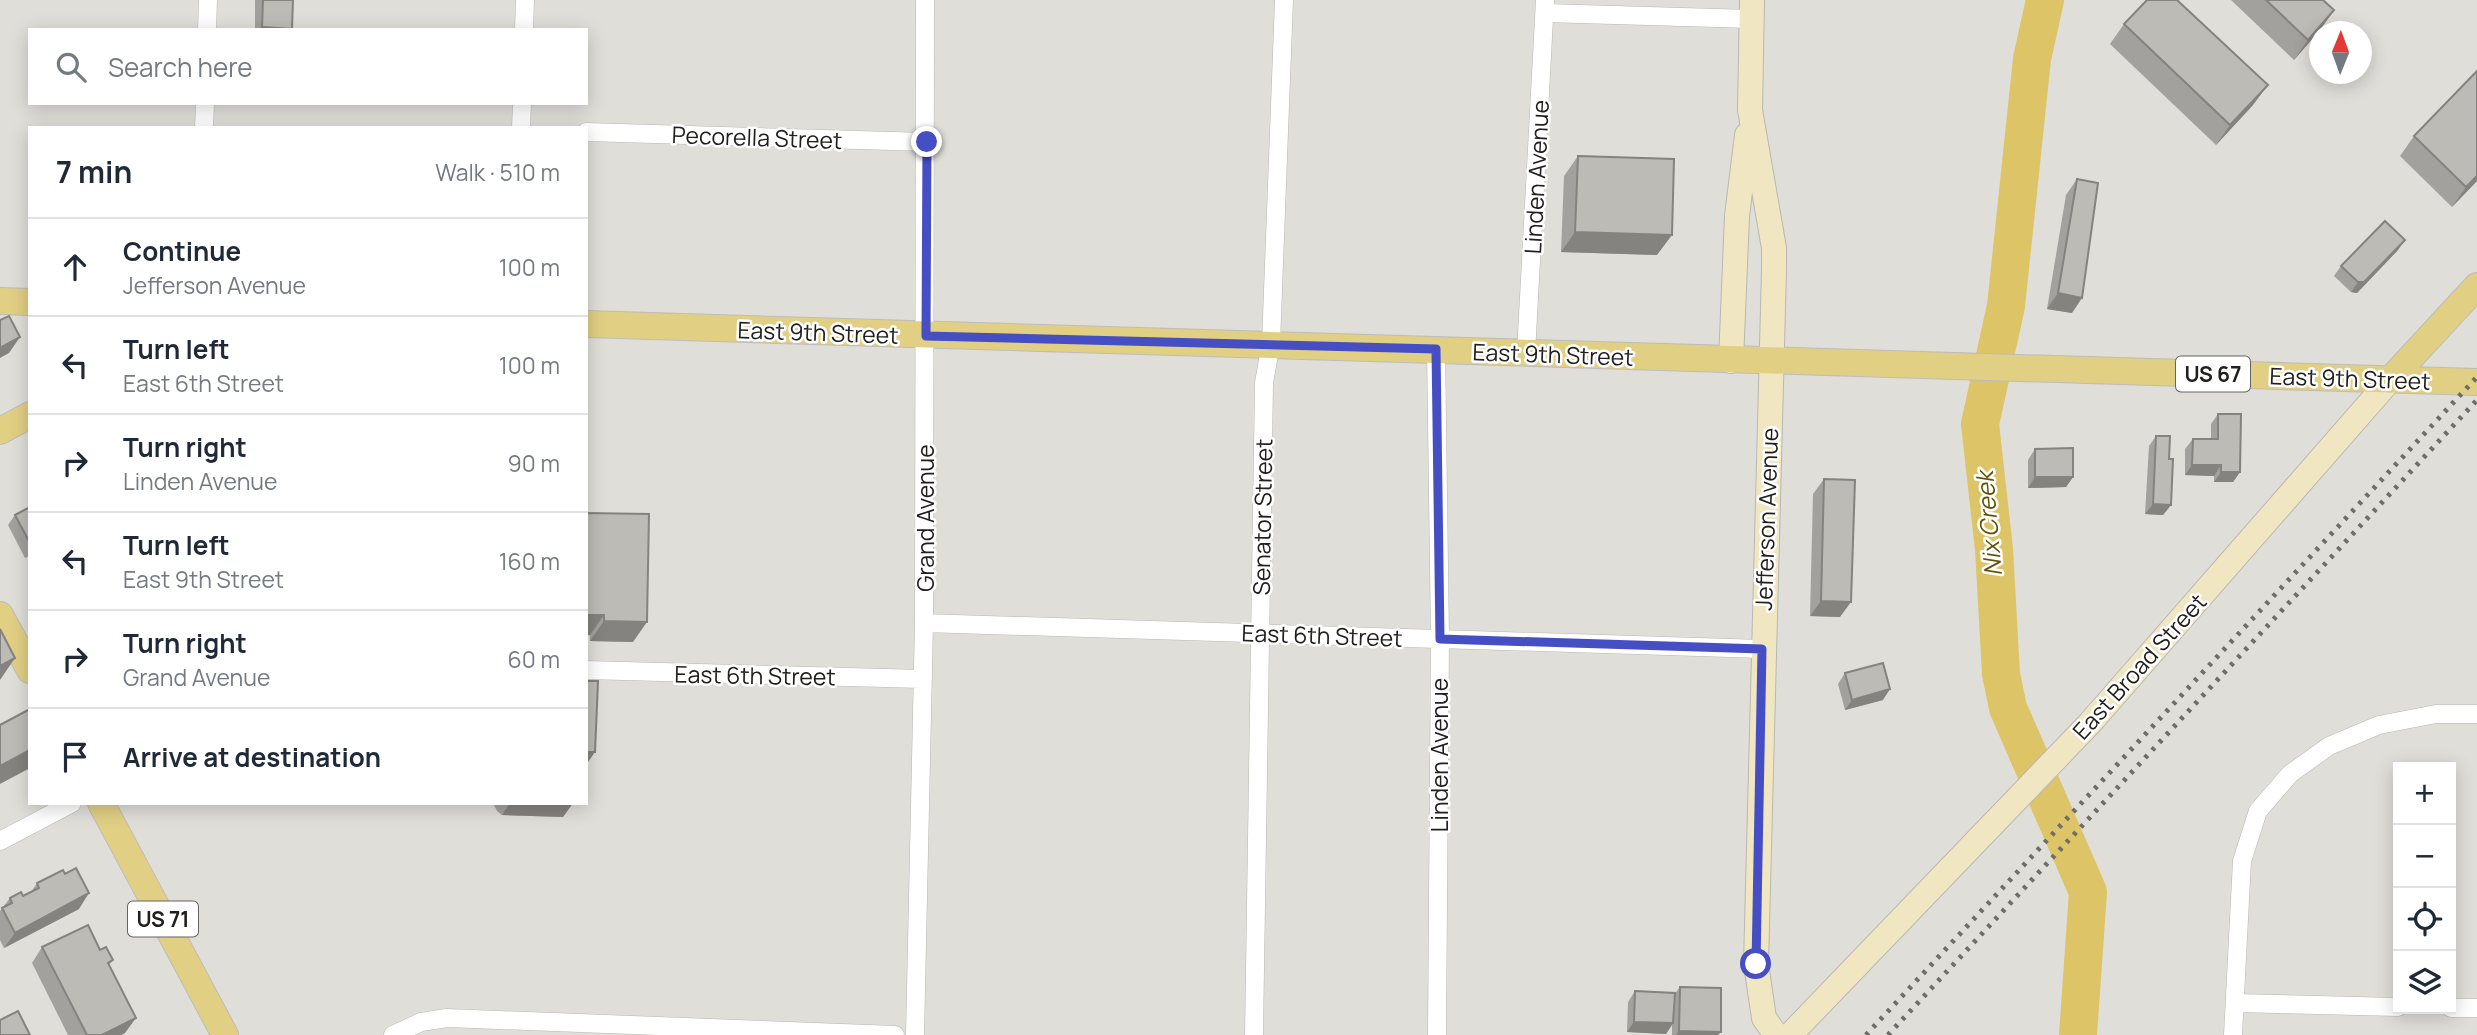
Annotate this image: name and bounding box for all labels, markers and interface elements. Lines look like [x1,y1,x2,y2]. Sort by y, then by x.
north arrow [2309,21,2372,84]
search box [28,28,588,105]
icon: search [52,48,90,86]
text: Search here [108,49,253,85]
street label: Linden Avenue [1516,99,1556,255]
street label: Pecorella Street [671,118,843,156]
route end [911,126,942,157]
text: 7 min [56,151,132,192]
text: Walk · 510 m [435,156,560,188]
text: Continue [123,233,241,269]
icon: ahead [56,248,94,286]
text: 100 m [499,251,560,283]
text: Jefferson Avenue [123,269,306,301]
street label: East 9th Street [737,313,899,351]
text: Turn left [123,331,230,367]
street label: East 9th Street [1472,335,1634,373]
icon: left [56,346,94,384]
text: 100 m [499,349,560,381]
road number: US 67 [2176,356,2250,392]
street label: East 9th Street [2269,359,2431,397]
text: East 6th Street [123,367,284,399]
street label: Jefferson Avenue [1747,427,1785,611]
text: Turn right [123,429,247,465]
street label: Senator Street [1245,438,1279,596]
icon: right [56,444,94,482]
street label: Grand Avenue [909,444,941,592]
text: 90 m [508,447,560,479]
text: Linden Avenue [123,465,277,497]
water label: Nix Creek [1967,467,2009,578]
text: Turn left [123,527,230,563]
icon: left [56,542,94,580]
text: 160 m [499,545,560,577]
text: East 9th Street [123,563,284,595]
street label: East Broad Street [2065,586,2213,746]
street label: East 6th Street [1241,616,1403,654]
text: Turn right [123,625,247,661]
icon: right [56,640,94,678]
text: 60 m [508,643,560,675]
street label: East 6th Street [674,658,836,692]
text: Grand Avenue [123,661,270,693]
street label: Linden Avenue [1423,678,1455,832]
icon: arrive [56,738,94,776]
text: Arrive at destination [123,739,381,775]
map controls [2393,762,2456,1014]
button: + [2393,762,2456,825]
button: − [2393,825,2456,888]
button: locate [2393,888,2456,951]
road number: US 71 [128,902,198,936]
route start [1740,948,1771,979]
button: layers [2393,951,2456,1014]

